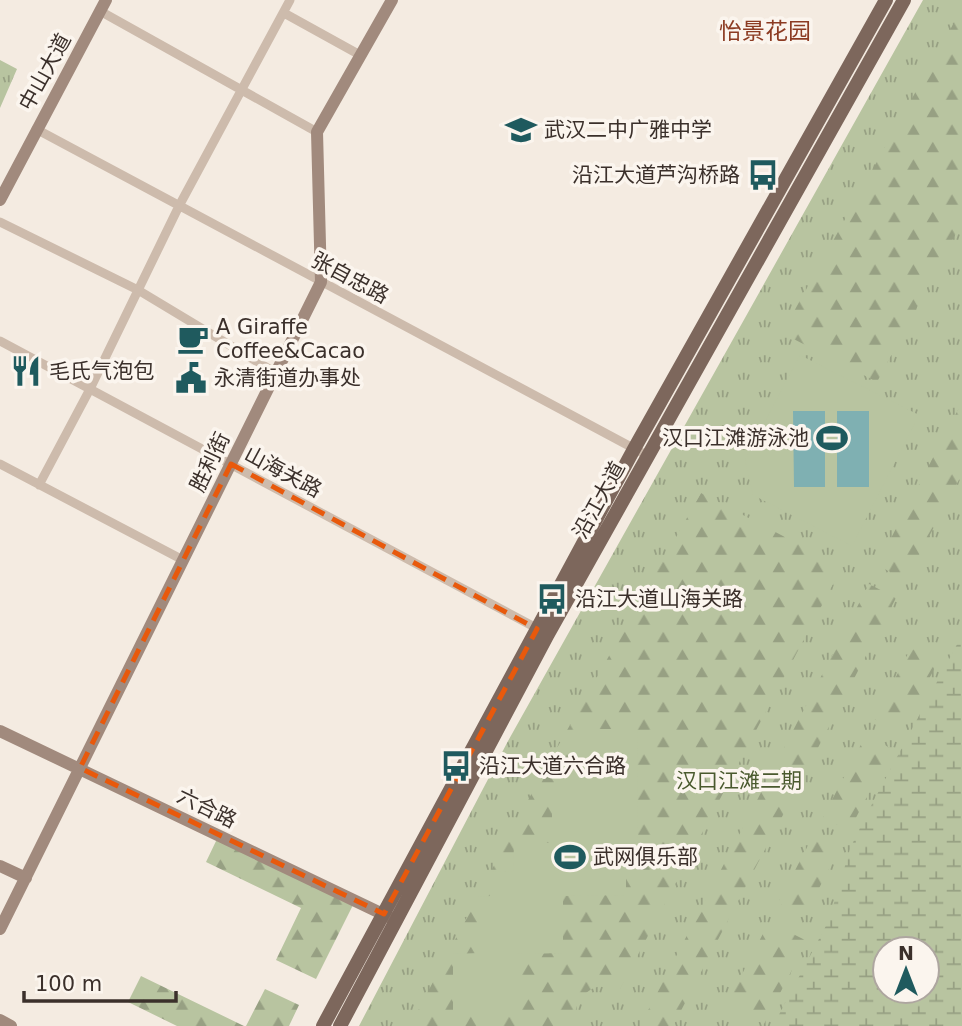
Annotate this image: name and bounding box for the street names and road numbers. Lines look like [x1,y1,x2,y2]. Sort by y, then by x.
street label: 中山大道 [14,29,76,115]
street label: 张自忠路 [307,248,393,308]
street label: 胜利街 [185,428,235,496]
street label: 山海关路 [240,442,326,502]
street label: 沿江大道 [568,457,630,543]
street label: 六合路 [173,783,241,833]

